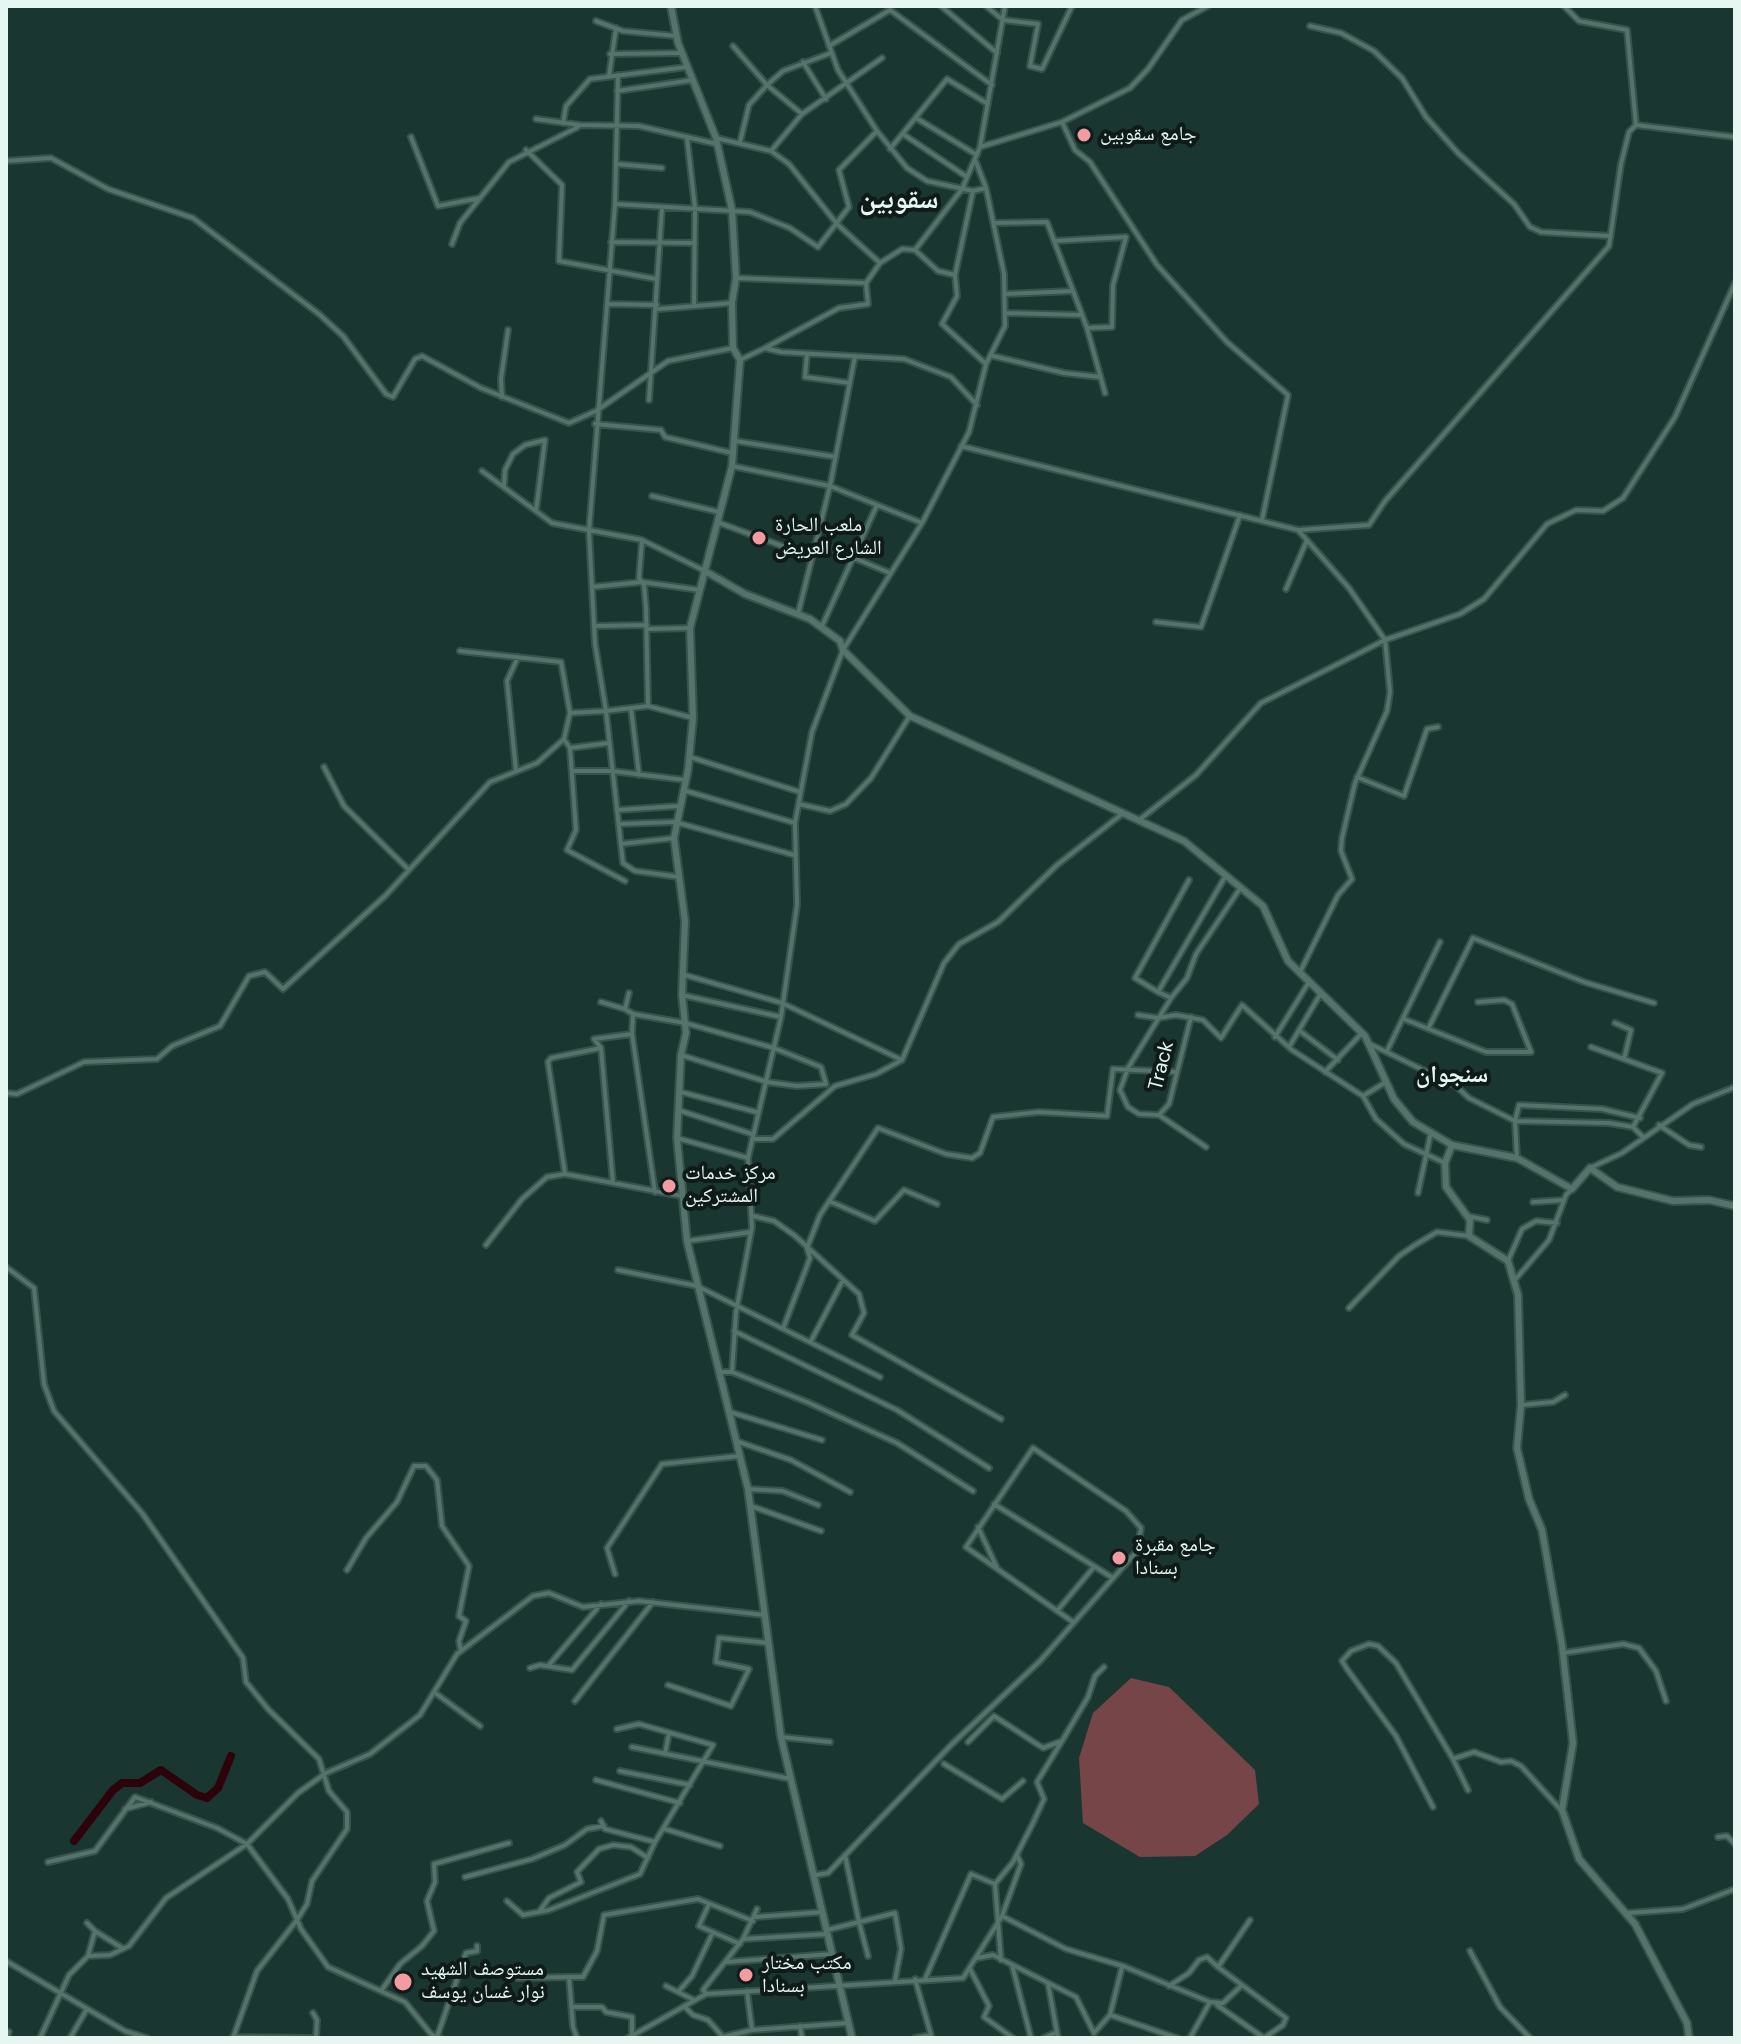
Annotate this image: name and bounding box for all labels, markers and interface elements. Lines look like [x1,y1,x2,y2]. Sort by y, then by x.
place label: جامع سقوبين [1100,123,1196,147]
marker: جامع سقوبين [1075,126,1093,144]
district label: سقوبين [859,184,939,218]
place label: ملعب الحارة الشارع العريض [775,514,882,561]
marker: ملعب الحارة الشارع العريض [750,529,768,547]
street label: Track [1144,1039,1180,1093]
district label: سنجوان [1416,1062,1488,1090]
place label: مركز خدمات المشتركين [685,1162,776,1209]
marker: مركز خدمات المشتركين [660,1177,678,1195]
place label: جامع مقبرة بسنادا [1135,1534,1216,1581]
marker: جامع مقبرة بسنادا [1110,1549,1128,1567]
place label: مكتب مختار بسنادا [762,1952,852,1999]
place label: مستوصف الشهيد نوار غسان يوسف [421,1958,545,2005]
marker: مكتب مختار بسنادا [737,1966,755,1984]
marker: مستوصف الشهيد نوار غسان يوسف [392,1971,414,1993]

